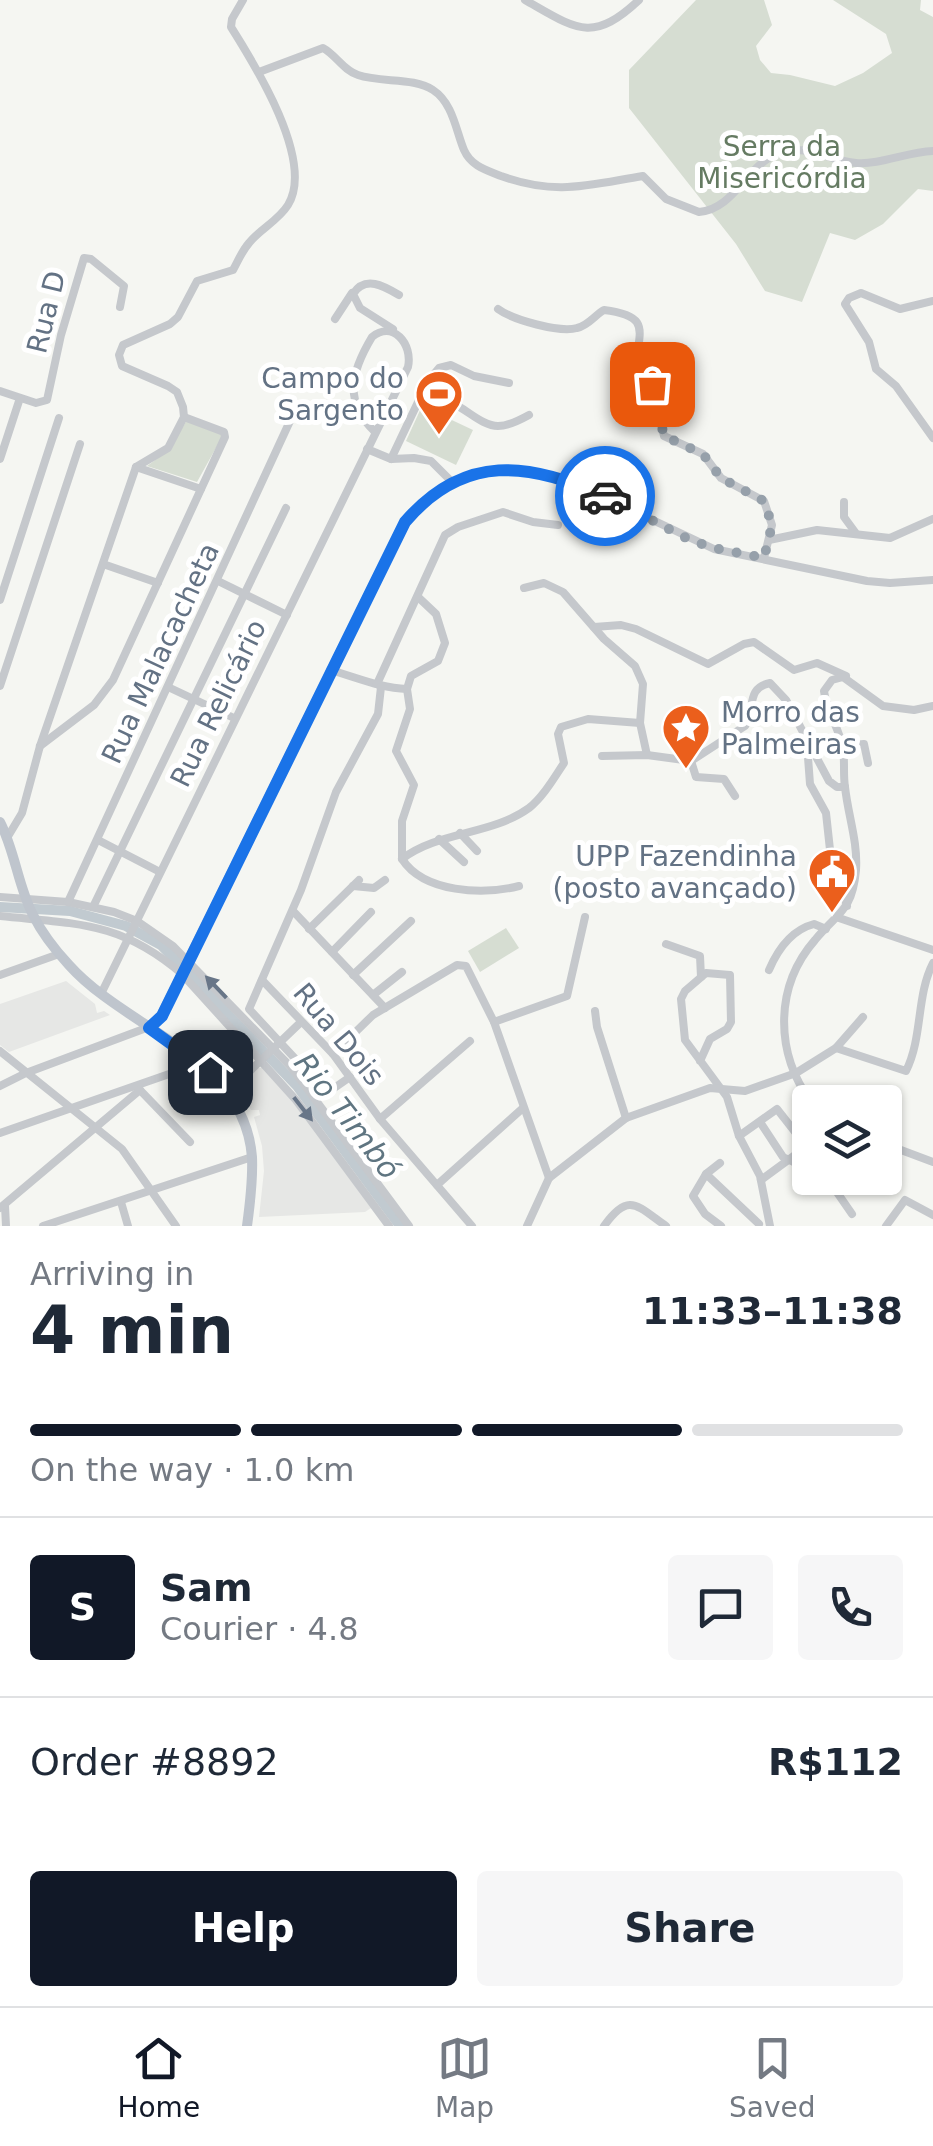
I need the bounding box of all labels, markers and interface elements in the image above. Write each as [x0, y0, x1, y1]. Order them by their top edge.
park label: Serra da Misericórdia [697, 130, 867, 195]
street label: Rua D [20, 268, 73, 357]
pin [610, 342, 695, 427]
icon: bag [625, 357, 680, 412]
place label: Campo do Sargento [261, 362, 404, 427]
sports icon: Campo do Sargento [413, 368, 465, 436]
courier [555, 446, 655, 546]
icon: car [578, 469, 633, 524]
street label: Rua Malacacheta [95, 538, 226, 769]
street label: Rua Relicário [164, 614, 273, 792]
place label: Morro das Palmeiras [721, 696, 860, 761]
place icon: Morro das Palmeiras [660, 702, 712, 770]
place label: UPP Fazendinha (posto avançado) [553, 840, 797, 905]
public building icon: UPP Fazendinha (posto avançado) [806, 846, 858, 914]
one-way arrow [204, 976, 228, 1000]
street label: Rua Dois [286, 977, 391, 1092]
pin [168, 1030, 253, 1115]
icon: home [183, 1045, 238, 1100]
water label: Rio Timbó [287, 1046, 407, 1186]
map controls [792, 1085, 902, 1195]
button: layers [792, 1085, 902, 1195]
one-way arrow [292, 1096, 312, 1122]
text: Arriving in [30, 1255, 194, 1293]
text: 11:33–11:38 [642, 1289, 903, 1333]
text: 4 min [30, 1293, 234, 1368]
text: On the way · 1.0 km [30, 1451, 354, 1489]
button: chat [668, 1555, 773, 1660]
button: phone [798, 1555, 903, 1660]
text: Sam [160, 1566, 253, 1610]
text: S [69, 1585, 96, 1629]
text: Courier · 4.8 [160, 1610, 359, 1648]
text: Order #8892 [30, 1740, 279, 1784]
text: R$112 [768, 1740, 903, 1784]
button: Help [30, 1871, 457, 1986]
button: Share [477, 1871, 903, 1986]
tab: Home [117, 2031, 200, 2124]
tab: Map [435, 2031, 494, 2124]
tab: Saved [729, 2031, 816, 2124]

